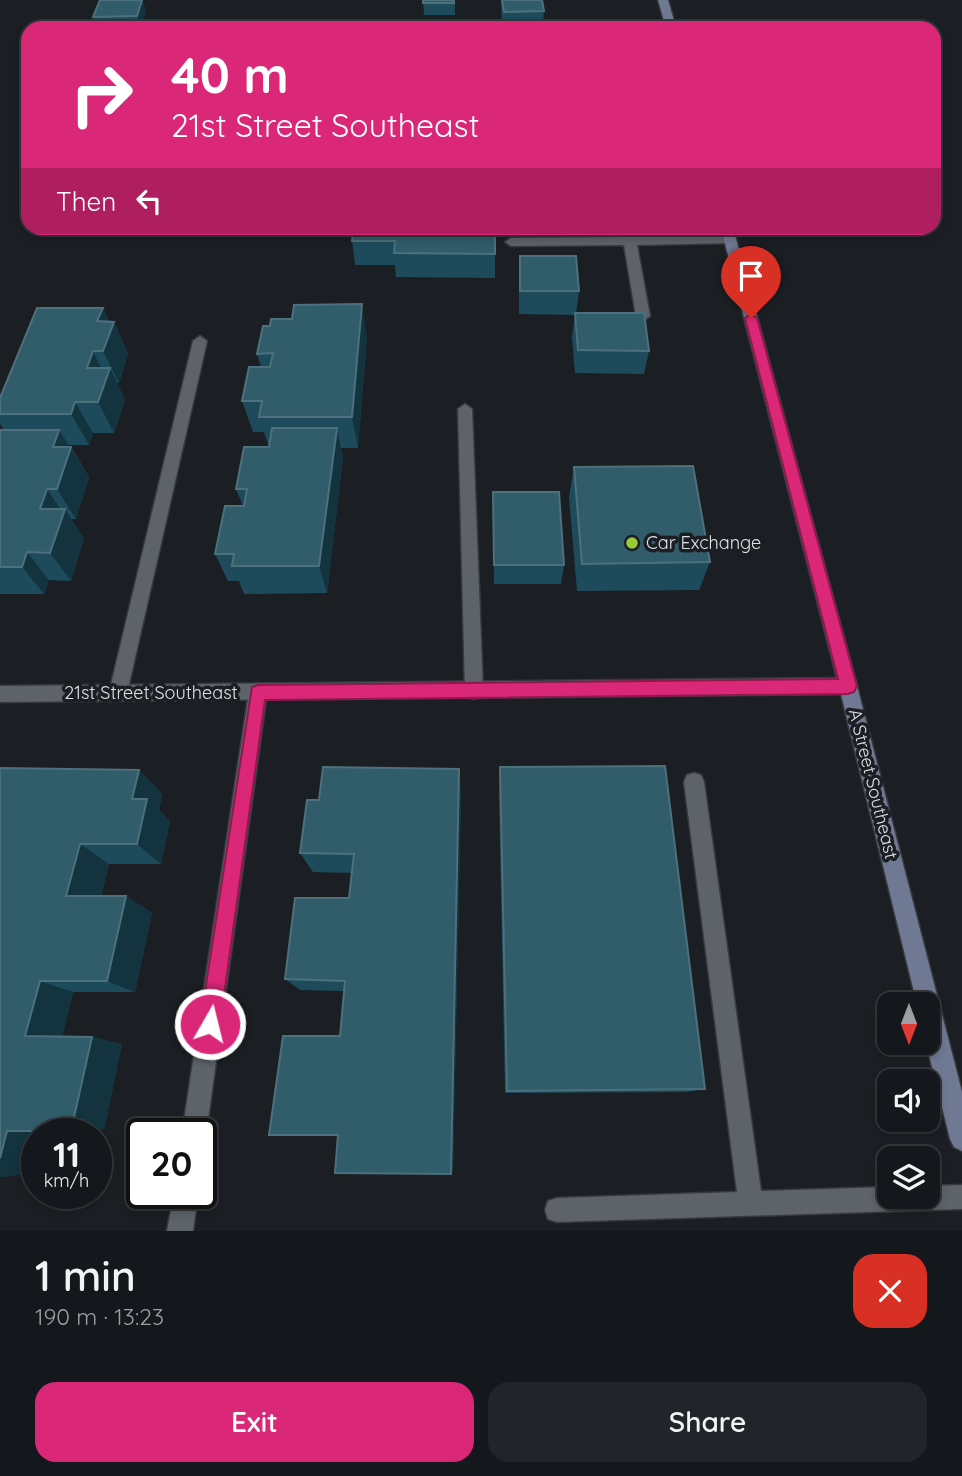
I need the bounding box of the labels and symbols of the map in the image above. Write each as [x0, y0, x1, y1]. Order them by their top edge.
pin [721, 246, 781, 318]
place label: Car Exchange [646, 531, 761, 554]
marker: Car Exchange [624, 535, 640, 551]
street label: 21st Street Southeast [64, 681, 238, 704]
street label: A Street Southeast [844, 706, 903, 861]
position arrow [173, 987, 247, 1061]
north arrow [877, 992, 940, 1055]
speed limit sign: 20 [126, 1118, 217, 1209]

